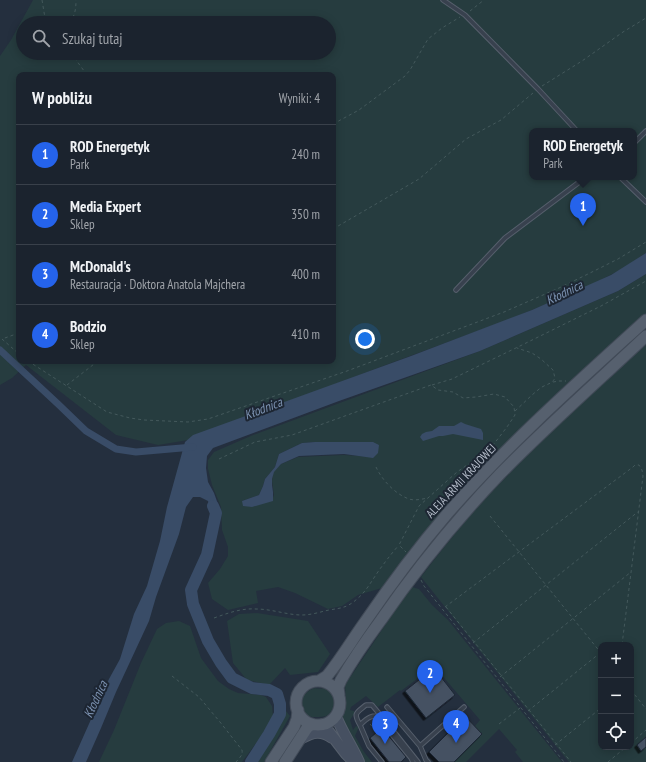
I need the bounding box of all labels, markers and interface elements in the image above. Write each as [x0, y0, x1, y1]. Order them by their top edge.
search box [16, 16, 336, 60]
icon: search [30, 27, 52, 49]
text: Szukaj tutaj [62, 29, 123, 48]
text: W pobliżu [32, 87, 92, 109]
text: Wyniki: 4 [279, 90, 320, 107]
popup [529, 128, 637, 180]
text: ROD Energetyk [543, 136, 623, 155]
text: ROD Energetyk [70, 137, 150, 156]
text: 1 [42, 146, 48, 163]
text: 240 m [291, 146, 320, 163]
text: Park [543, 155, 562, 172]
text: Park [70, 156, 89, 173]
pin: 1 [570, 193, 596, 226]
text: Media Expert [70, 197, 141, 216]
text: 2 [42, 206, 48, 223]
text: 350 m [291, 206, 320, 223]
text: Sklep [70, 216, 95, 233]
text: McDonald's [70, 257, 131, 276]
text: 3 [42, 266, 48, 283]
text: 400 m [291, 266, 320, 283]
text: Restauracja · Doktora Anatola Majchera [70, 276, 245, 293]
water label: Kłodnica [543, 276, 586, 309]
text: Bodzio [70, 317, 106, 336]
text: 4 [42, 326, 48, 343]
text: 410 m [291, 326, 320, 343]
your location [355, 329, 375, 349]
text: Sklep [70, 336, 95, 353]
water label: Kłodnica [242, 393, 285, 423]
street label: ALEJA ARMII KRAJOWEJ [422, 440, 499, 521]
map controls [598, 642, 634, 750]
button: + [598, 642, 634, 678]
pin: 2 [417, 660, 443, 693]
water label: Kłodnica [79, 677, 112, 721]
button: − [598, 678, 634, 714]
pin: 4 [443, 710, 469, 743]
pin: 3 [372, 711, 398, 744]
button: locate [598, 714, 634, 750]

